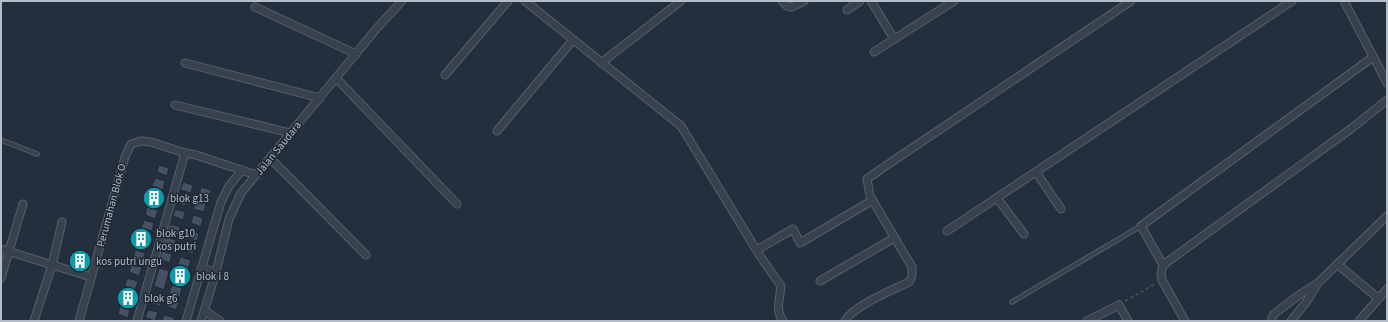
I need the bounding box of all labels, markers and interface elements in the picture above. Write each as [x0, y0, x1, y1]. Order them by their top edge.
street label: Jalan Saudara [252, 118, 305, 178]
street label: Perumahan Blok O [93, 162, 130, 249]
building icon: blok g13 [141, 185, 167, 211]
place label: blok g13 [170, 191, 209, 206]
building icon: blok g10 kos putri [128, 226, 154, 252]
place label: blok g10 kos putri [156, 226, 196, 254]
building icon: kos putri ungu [67, 248, 93, 274]
place label: kos putri ungu [96, 254, 162, 269]
building icon: blok i 8 [167, 263, 193, 289]
place label: blok i 8 [196, 269, 229, 284]
building icon: blok g6 [115, 285, 141, 311]
place label: blok g6 [144, 291, 178, 306]

